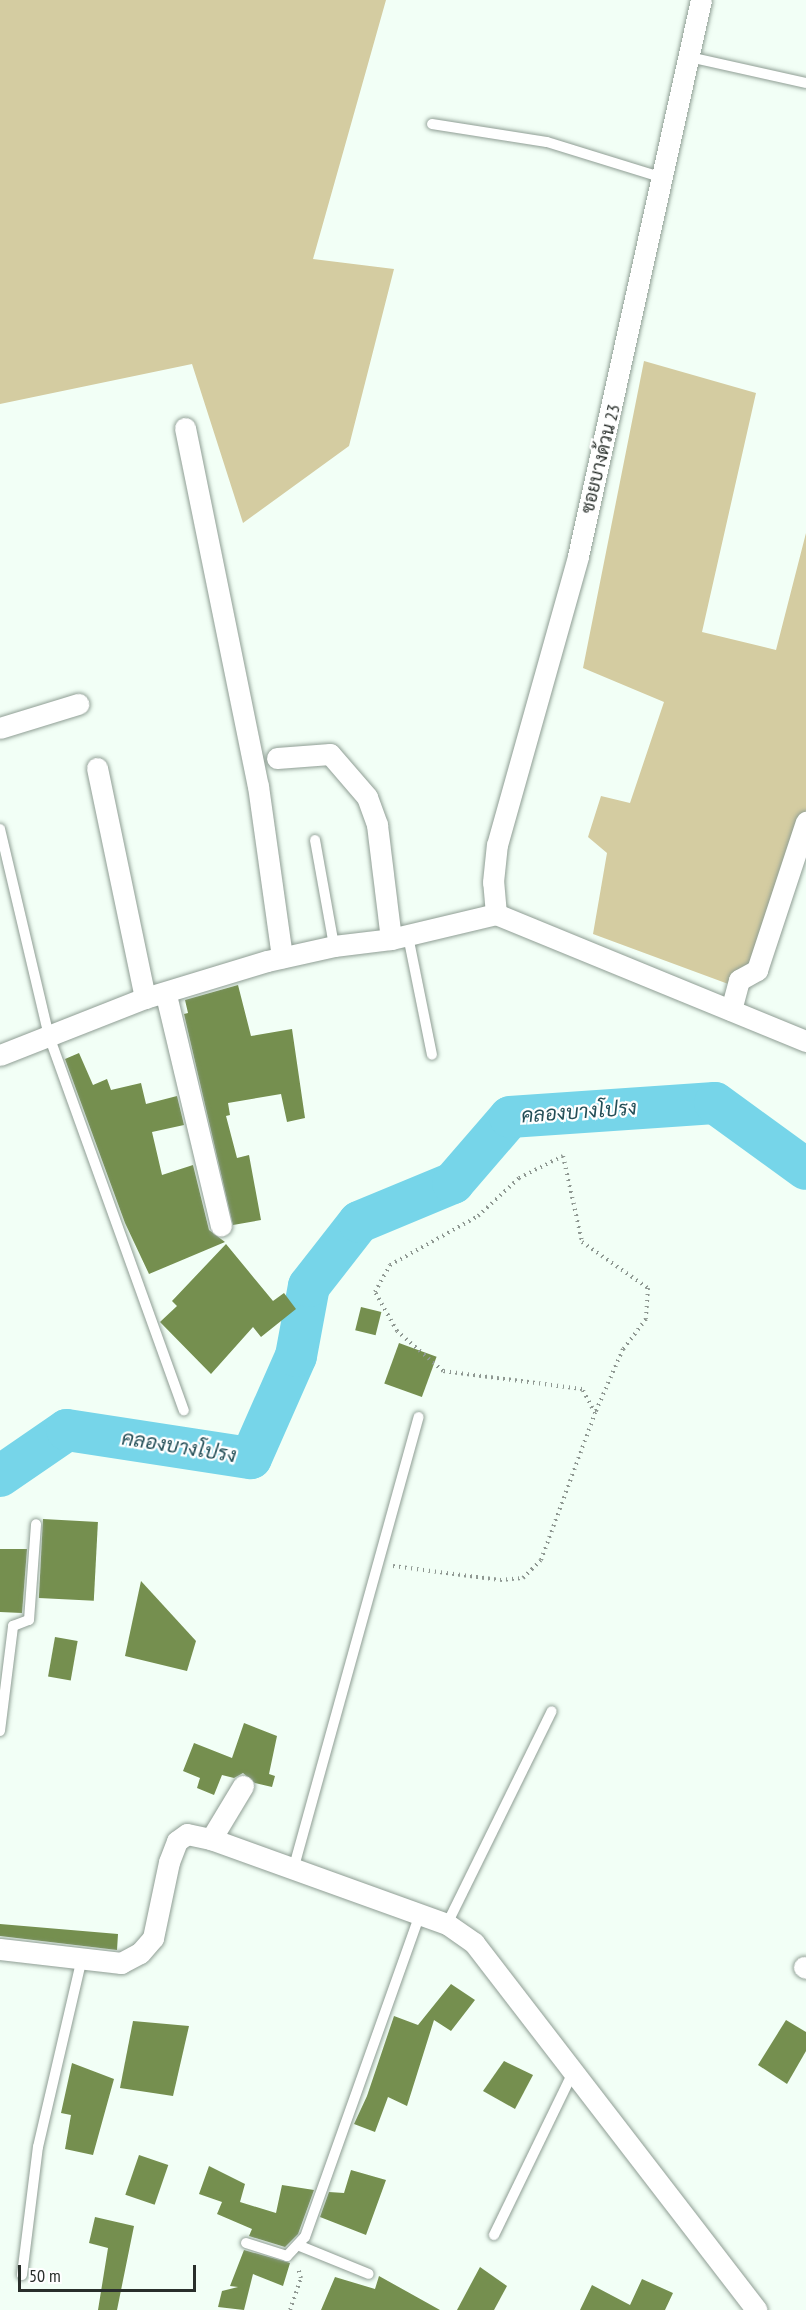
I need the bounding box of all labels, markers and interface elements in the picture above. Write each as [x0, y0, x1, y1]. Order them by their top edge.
street label: ซอยบางด้วน 23 [577, 402, 625, 516]
water label: คลองบางโปรง [521, 1096, 637, 1128]
water label: คลองบางโปรง [120, 1426, 238, 1468]
scale bar [21, 2253, 200, 2291]
text: 50 m [29, 2264, 61, 2287]

